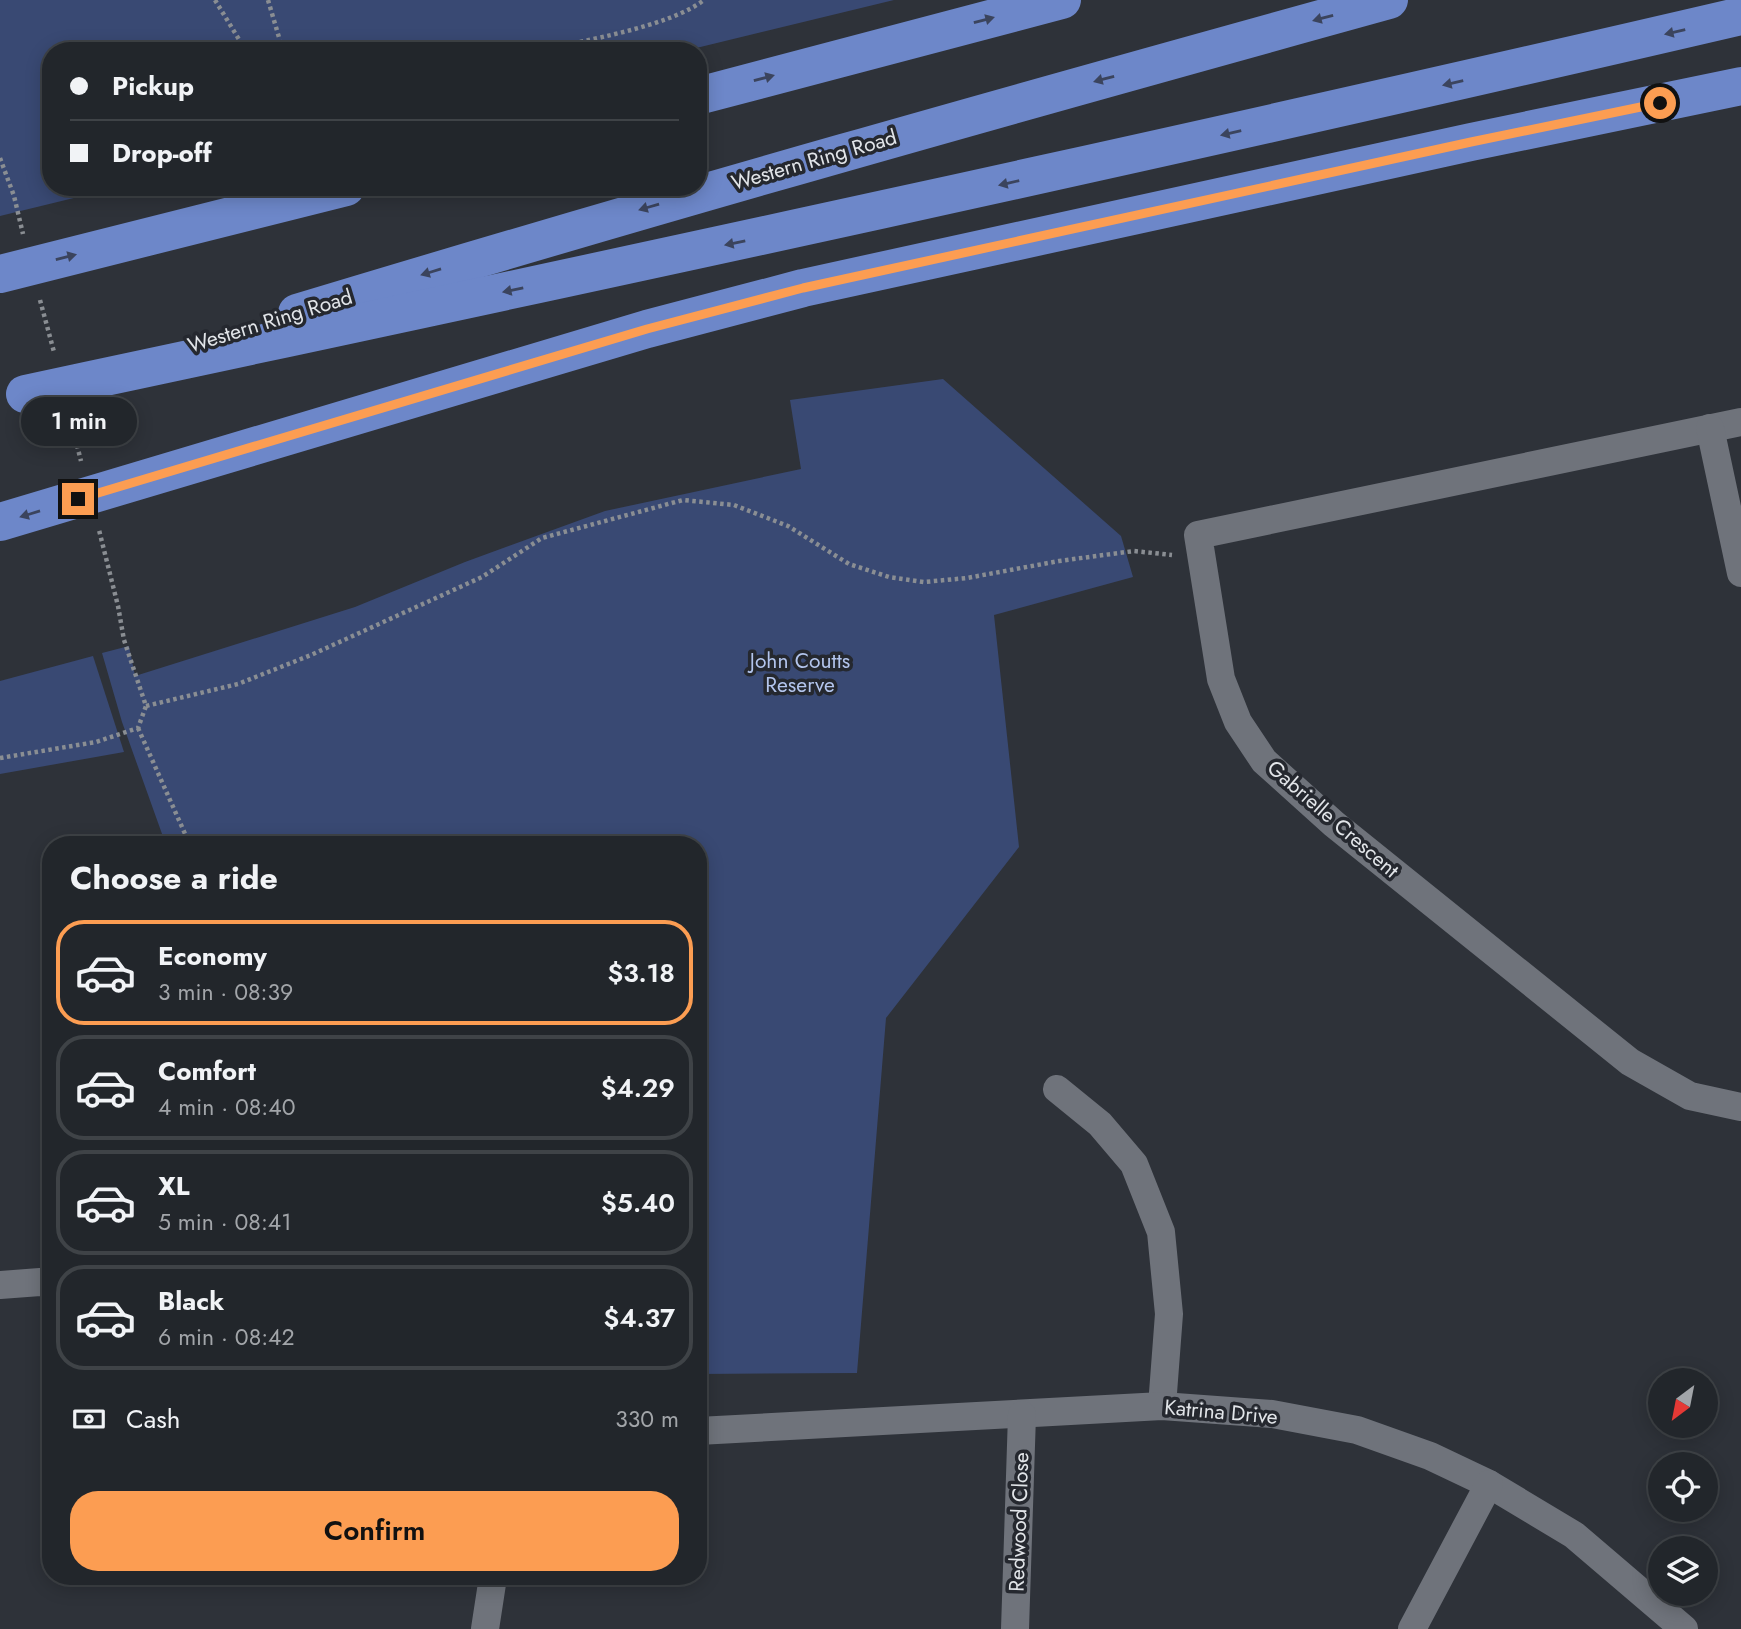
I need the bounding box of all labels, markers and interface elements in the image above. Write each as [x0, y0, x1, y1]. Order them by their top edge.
one-way arrow [1312, 13, 1334, 24]
one-way arrow [974, 15, 995, 25]
one-way arrow [1663, 26, 1685, 37]
text: Pickup [112, 67, 194, 105]
one-way arrow [753, 72, 775, 83]
one-way arrow [1092, 74, 1114, 85]
one-way arrow [1442, 78, 1464, 89]
route start [1644, 87, 1676, 119]
street label: Western Ring Road [728, 122, 900, 198]
one-way arrow [1220, 128, 1242, 139]
text: Drop-off [112, 134, 212, 172]
one-way arrow [998, 177, 1020, 188]
one-way arrow [638, 203, 659, 213]
one-way arrow [724, 237, 746, 248]
one-way arrow [55, 251, 77, 262]
one-way arrow [420, 268, 441, 278]
street label: Western Ring Road [184, 282, 356, 360]
one-way arrow [502, 285, 524, 296]
callout: 1 min [20, 398, 136, 447]
text: 1 min [51, 404, 107, 438]
route end [62, 483, 94, 515]
one-way arrow [19, 509, 40, 519]
park label: John Coutts Reserve [747, 646, 850, 700]
street label: Gabrielle Crescent [1260, 753, 1406, 885]
text: Choose a ride [70, 855, 278, 901]
text: Economy [158, 937, 267, 975]
icon: car [74, 941, 137, 1004]
text: $3.18 [607, 954, 675, 992]
text: 3 min · 08:39 [158, 975, 293, 1009]
text: Comfort [158, 1052, 256, 1090]
icon: car [74, 1056, 137, 1119]
text: $4.29 [601, 1069, 675, 1107]
text: 4 min · 08:40 [158, 1090, 295, 1124]
text: XL [158, 1167, 190, 1205]
icon: car [74, 1171, 137, 1234]
text: $5.40 [601, 1184, 675, 1222]
text: 5 min · 08:41 [158, 1205, 292, 1239]
text: Black [158, 1282, 224, 1320]
icon: car [74, 1286, 137, 1349]
text: $4.37 [604, 1299, 675, 1337]
text: 6 min · 08:42 [158, 1320, 295, 1354]
north arrow [1648, 1368, 1718, 1438]
map controls [1648, 1368, 1718, 1606]
street label: Katrina Drive [1163, 1392, 1279, 1432]
icon: cash [70, 1400, 108, 1438]
text: Cash [126, 1400, 180, 1438]
text: 330 m [615, 1402, 679, 1436]
street label: Redwood Close [1002, 1451, 1036, 1592]
button: locate [1648, 1452, 1718, 1522]
button: Confirm [70, 1491, 679, 1571]
button: layers [1648, 1536, 1718, 1606]

